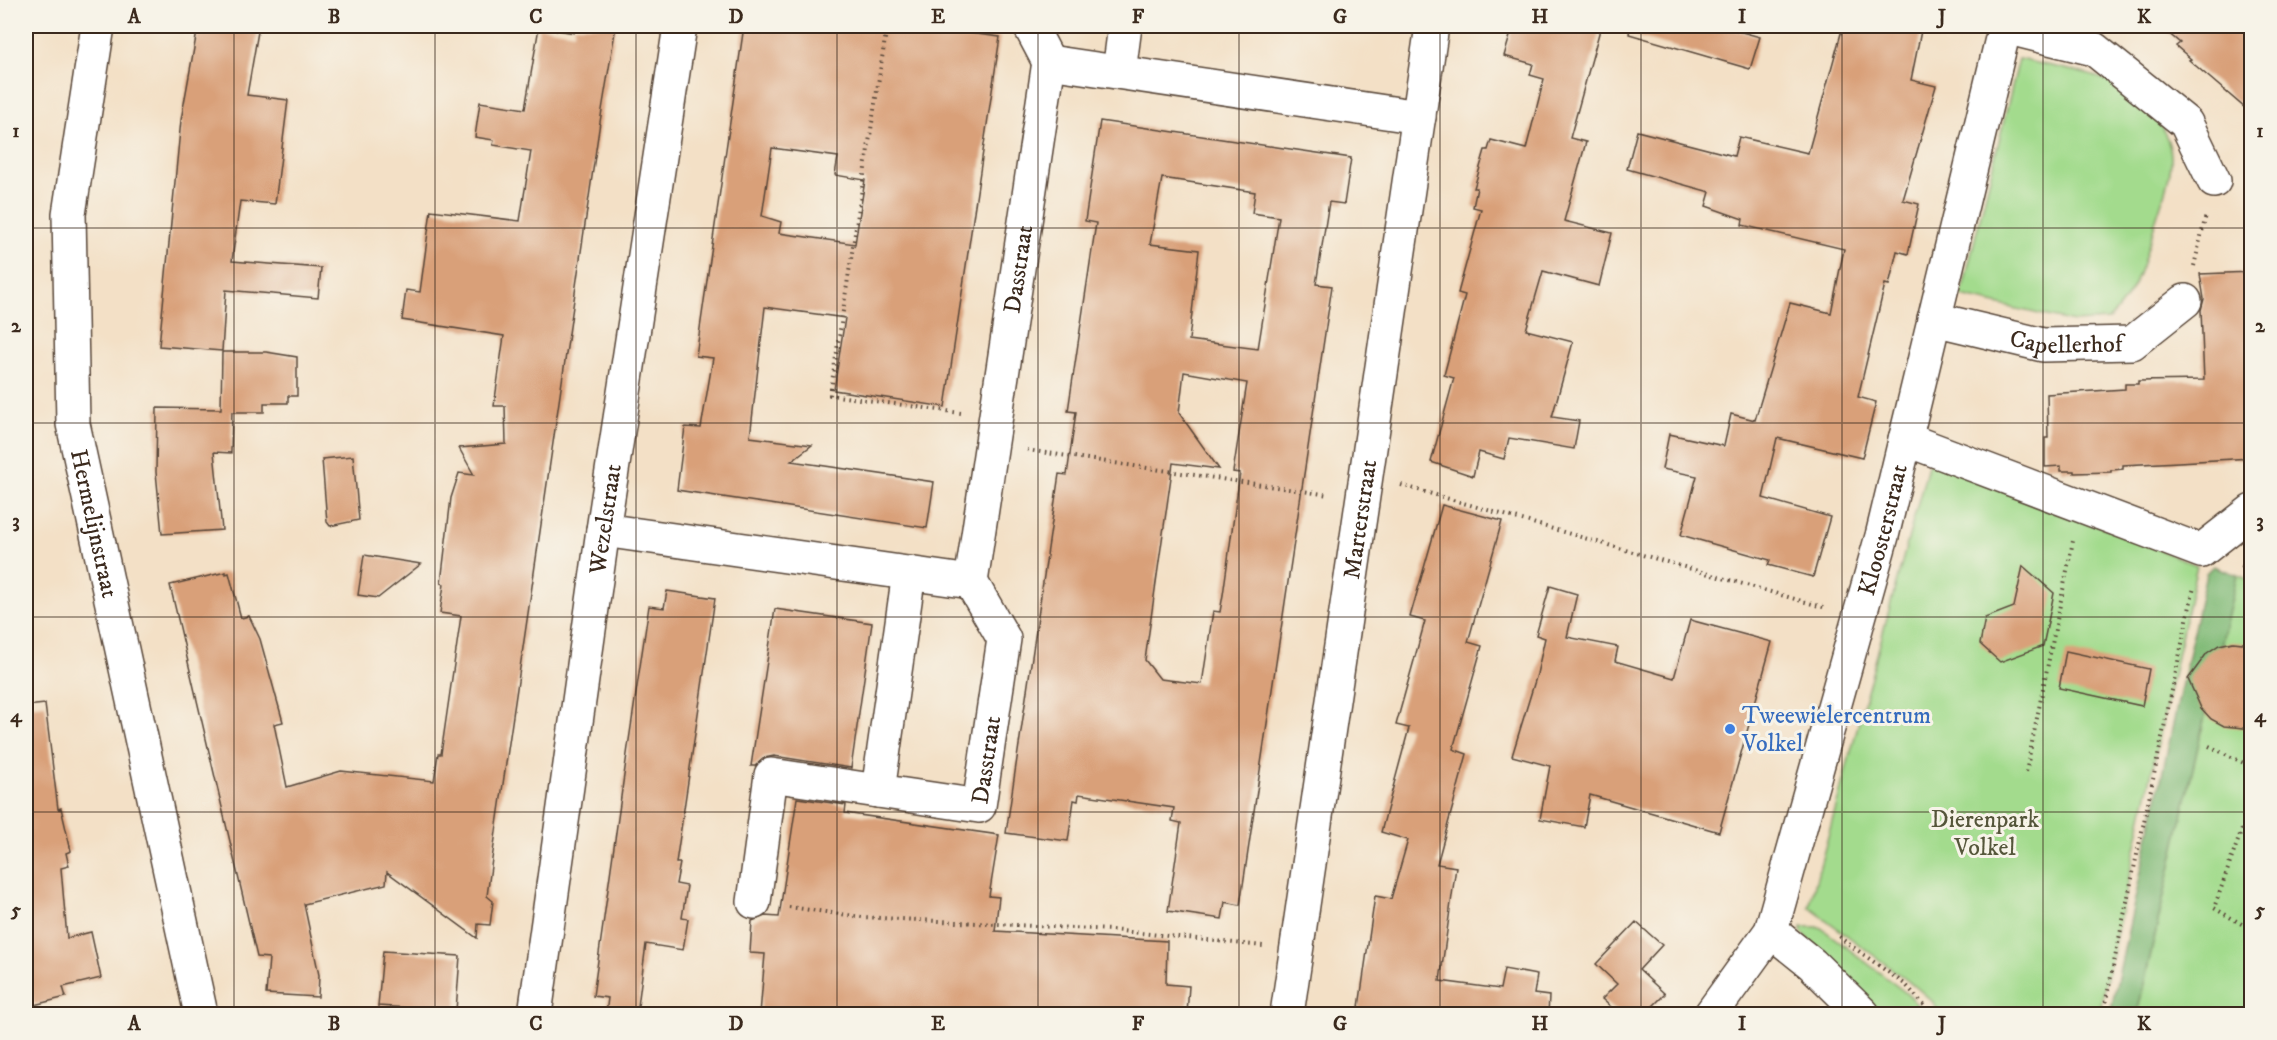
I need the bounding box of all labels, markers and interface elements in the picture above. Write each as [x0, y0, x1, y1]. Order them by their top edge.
text: A [127, 5, 142, 30]
text: B [328, 5, 340, 30]
text: C [529, 5, 543, 30]
text: D [729, 5, 744, 30]
text: E [931, 5, 945, 30]
text: F [1132, 5, 1145, 30]
text: G [1333, 5, 1347, 30]
text: H [1532, 5, 1549, 30]
text: I [1738, 5, 1746, 30]
text: J [1936, 5, 1946, 30]
text: K [2137, 5, 2152, 30]
text: 1 [12, 119, 20, 144]
text: 1 [2256, 119, 2264, 144]
street label: Dasstraat [997, 223, 1040, 315]
text: 2 [11, 314, 22, 339]
text: 2 [2255, 314, 2266, 339]
street label: Capellerhof [2007, 324, 2126, 362]
street label: Hermelijnstraat [63, 447, 124, 601]
street label: Marterstraat [1337, 457, 1384, 581]
street label: Kloosterstraat [1852, 461, 1915, 599]
street label: Wezelstraat [583, 462, 629, 577]
text: 3 [12, 509, 20, 534]
text: 3 [2256, 509, 2264, 534]
place label: Tweewielercentrum Volkel [1741, 701, 1931, 759]
text: 4 [10, 704, 23, 729]
text: 4 [2254, 704, 2267, 729]
street label: Dasstraat [965, 714, 1008, 806]
marker: Tweewielercentrum Volkel [1723, 722, 1737, 736]
park label: Dierenpark Volkel [1931, 805, 2039, 863]
text: 5 [10, 898, 21, 923]
text: 5 [2254, 898, 2265, 923]
text: A [127, 1012, 142, 1037]
text: B [328, 1012, 340, 1037]
text: C [529, 1012, 543, 1037]
text: D [729, 1012, 744, 1037]
text: E [931, 1012, 945, 1037]
text: F [1132, 1012, 1145, 1037]
text: G [1333, 1012, 1347, 1037]
text: H [1532, 1012, 1549, 1037]
text: I [1738, 1012, 1746, 1037]
text: J [1936, 1012, 1946, 1037]
text: K [2137, 1012, 2152, 1037]

